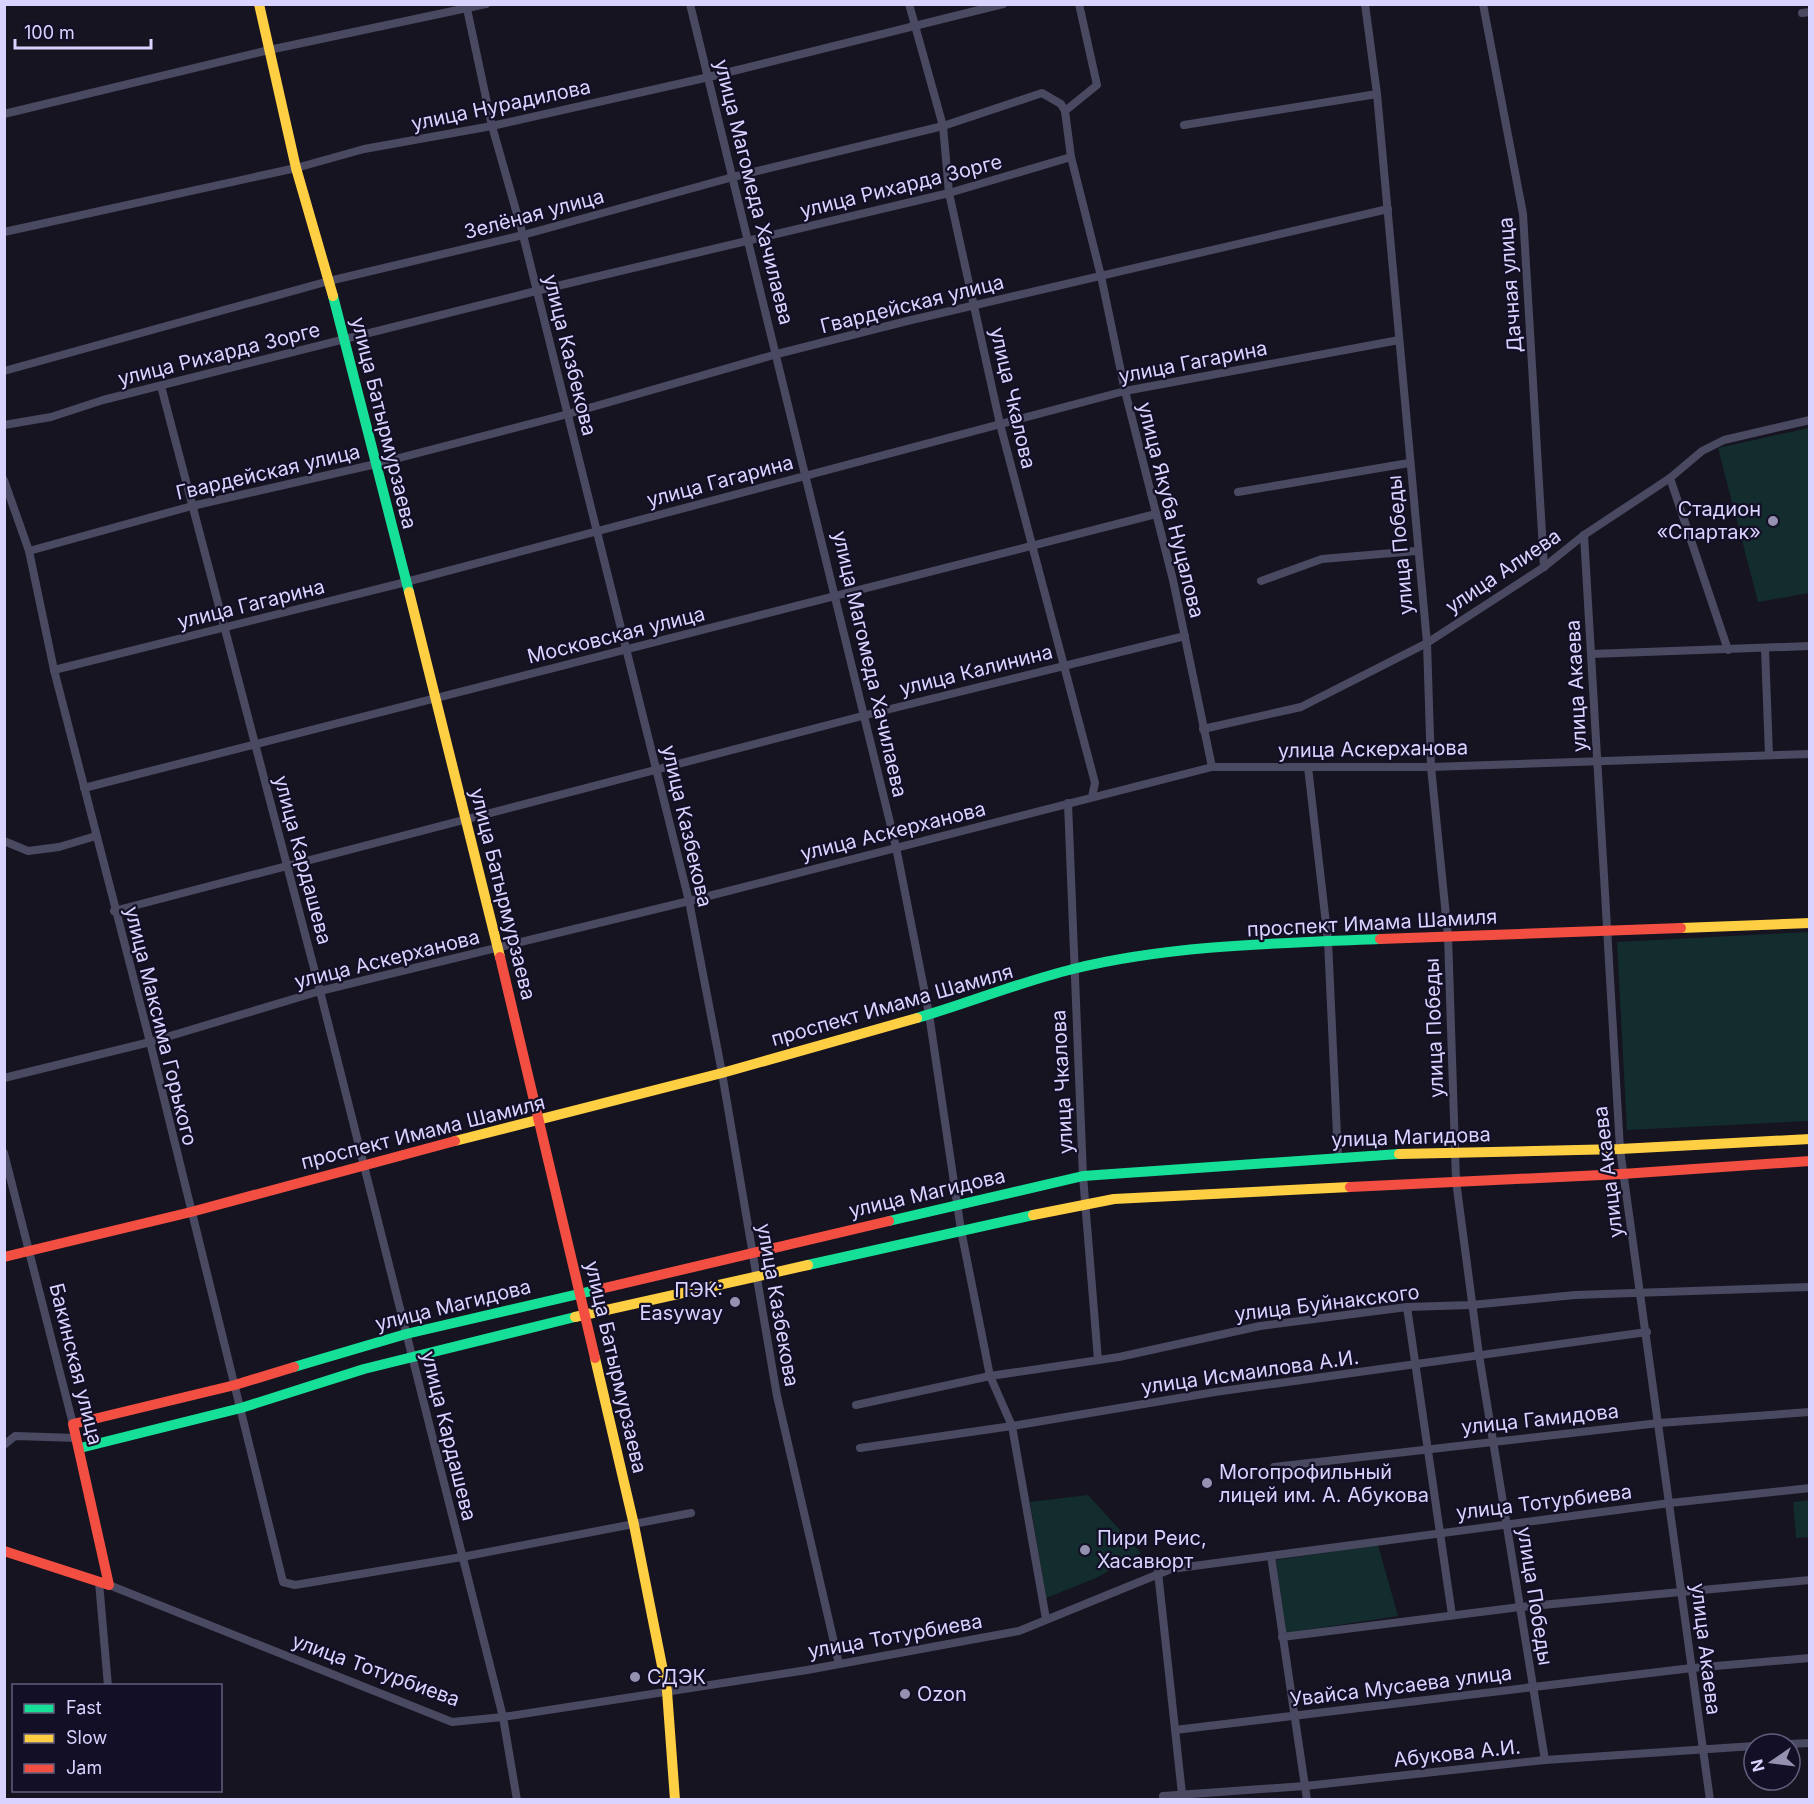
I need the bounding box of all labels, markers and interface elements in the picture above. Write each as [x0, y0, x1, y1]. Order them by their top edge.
scale bar [15, 12, 152, 50]
text: 100 m [24, 22, 75, 43]
street label: улица Магомеда Хачилаева [709, 57, 799, 327]
street label: улица Нурадилова [409, 74, 593, 136]
street label: улица Рихарда Зорге [797, 149, 1005, 223]
street label: Зелёная улица [461, 184, 607, 244]
street label: Дачная улица [1493, 216, 1527, 354]
street label: Гвардейская улица [818, 270, 1006, 338]
street label: улица Казбекова [538, 272, 602, 438]
street label: улица Батырмурзаева [346, 315, 422, 531]
street label: улица Рихарда Зорге [115, 317, 323, 391]
street label: улица Чкалова [985, 325, 1041, 471]
street label: улица Гагарина [1117, 336, 1269, 388]
street label: улица Якуба Нуцалова [1133, 400, 1209, 620]
street label: Гвардейская улица [174, 439, 362, 505]
street label: улица Гагарина [644, 450, 796, 512]
street label: улица Победы [1382, 474, 1418, 616]
place label: Стадион «Спартак» [1656, 497, 1761, 544]
marker: Стадион «Спартак» [1766, 514, 1780, 528]
street label: улица Алиева [1441, 524, 1565, 618]
street label: улица Магомеда Хачилаева [828, 528, 912, 800]
street label: улица Гагарина [175, 574, 327, 634]
street label: Московская улица [525, 601, 707, 669]
street label: улица Акаева [1561, 619, 1591, 753]
street label: улица Калинина [897, 639, 1055, 701]
street label: улица Аскерханова [1278, 735, 1468, 763]
street label: улица Казбекова [657, 743, 717, 909]
street label: улица Кардашева [269, 773, 337, 947]
street label: улица Батырмурзаева [465, 786, 541, 1002]
street label: улица Аскерханова [798, 796, 988, 866]
street label: улица Максима Горького [120, 904, 202, 1148]
street label: проспект Имама Шамиля [1246, 904, 1498, 942]
street label: улица Аскерханова [292, 924, 482, 994]
street label: улица Победы [1420, 958, 1448, 1098]
street label: проспект Имама Шамиля [768, 959, 1016, 1051]
street label: улица Чкалова [1046, 1009, 1078, 1155]
street label: проспект Имама Шамиля [298, 1090, 548, 1174]
street label: улица Акаева [1588, 1105, 1628, 1239]
street label: улица Магидова [1331, 1122, 1491, 1152]
street label: улица Магидова [846, 1163, 1008, 1223]
street label: улица Казбекова [752, 1221, 804, 1389]
street label: улица Батырмурзаева [580, 1258, 652, 1476]
street label: улица Магидова [373, 1274, 533, 1336]
place label: ПЭК: Easyway [639, 1278, 723, 1325]
street label: улица Буйнакского [1233, 1280, 1421, 1326]
street label: Бакинская улица [44, 1281, 108, 1447]
marker: ПЭК: Easyway [728, 1295, 742, 1309]
street label: улица Исмаилова А.И. [1140, 1345, 1360, 1399]
street label: улица Кардашева [416, 1349, 482, 1523]
street label: улица Гамидова [1460, 1399, 1620, 1439]
place label: Могопрофильный лицей им. А. Абукова [1219, 1460, 1429, 1507]
marker: Могопрофильный лицей им. А. Абукова [1200, 1476, 1214, 1490]
street label: улица Тотурбиева [1455, 1479, 1633, 1525]
street label: улица Победы [1512, 1525, 1558, 1667]
place label: Пири Реис, Хасавюрт [1097, 1526, 1207, 1573]
marker: Пири Реис, Хасавюрт [1078, 1543, 1092, 1557]
street label: улица Акаева [1686, 1582, 1726, 1716]
street label: улица Тотурбиева [806, 1609, 984, 1663]
street label: улица Тотурбиева [289, 1628, 463, 1712]
street label: Увайса Мусаева улица [1289, 1660, 1513, 1712]
place label: СДЭК [647, 1665, 706, 1689]
marker: СДЭК [628, 1670, 642, 1684]
place label: Ozon [917, 1682, 967, 1706]
legend [12, 1684, 222, 1792]
marker: Ozon [898, 1687, 912, 1701]
text: Fast [66, 1697, 102, 1718]
text: Slow [66, 1727, 107, 1748]
north arrow [1742, 1732, 1802, 1792]
street label: Абукова А.И. [1392, 1734, 1522, 1772]
text: Jam [66, 1757, 102, 1778]
text: N [1746, 1757, 1769, 1774]

